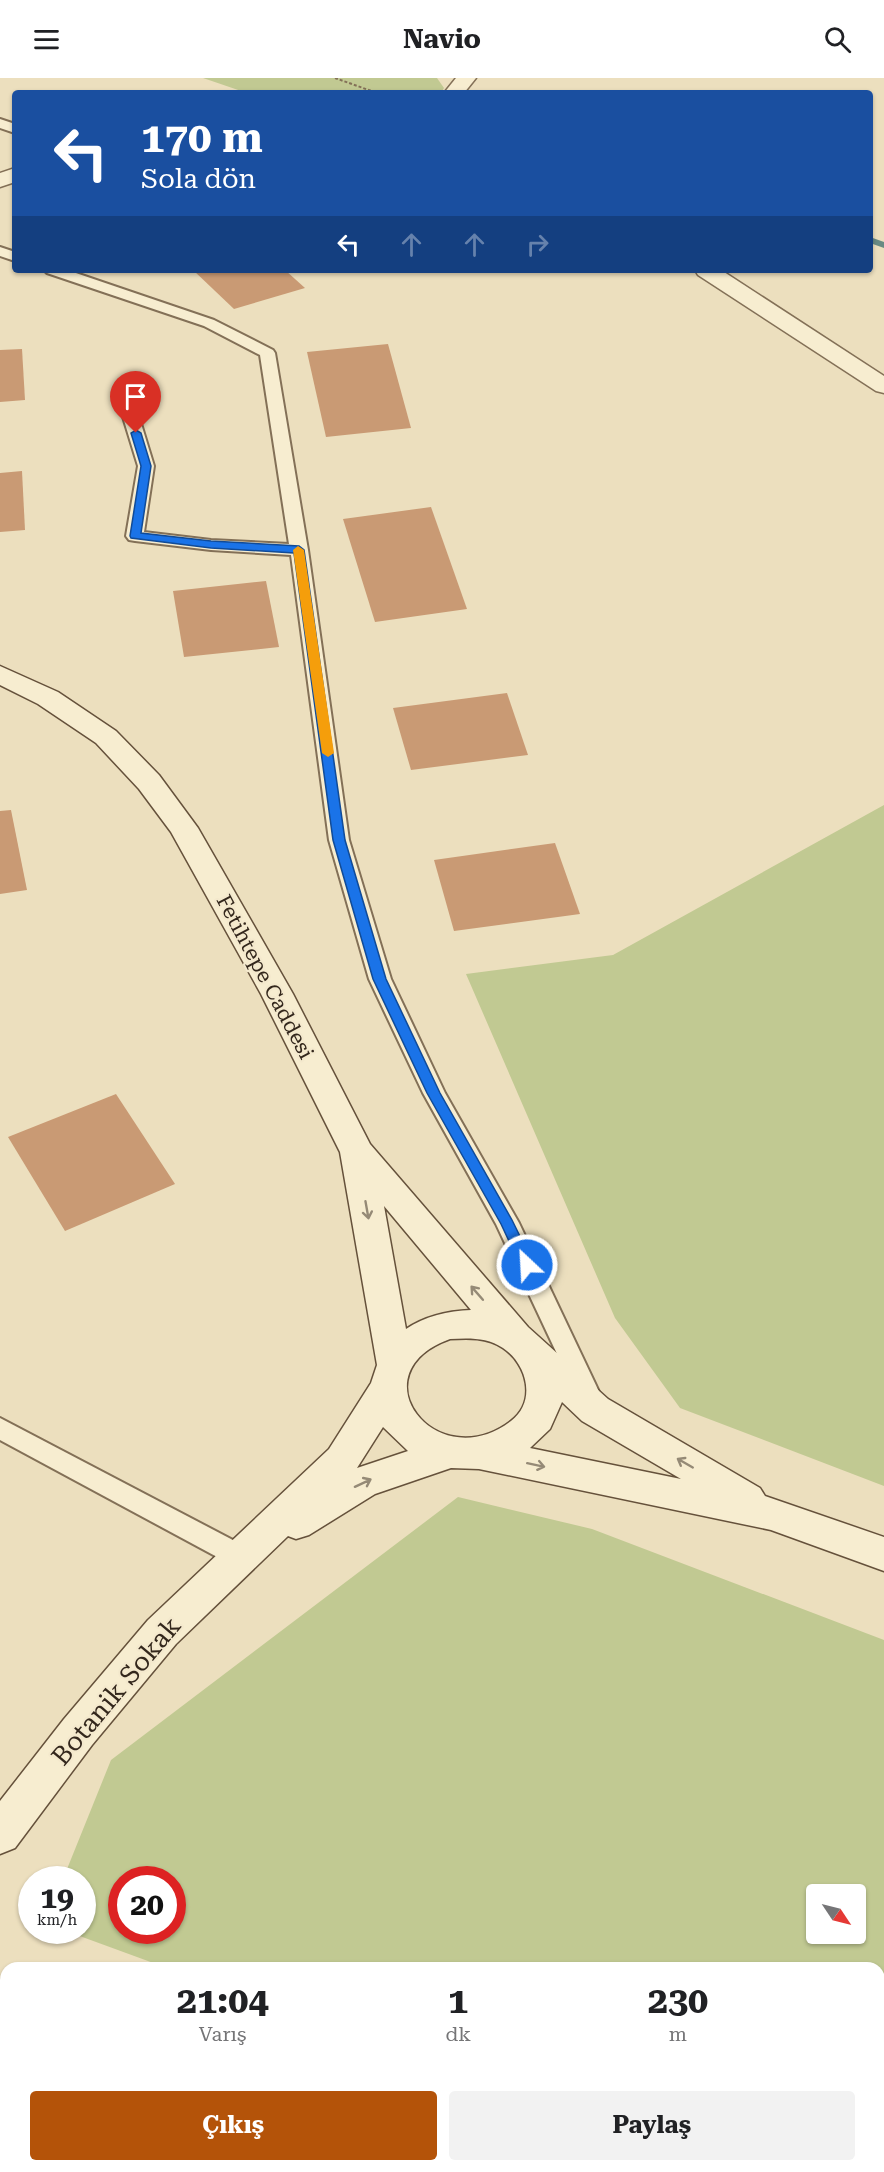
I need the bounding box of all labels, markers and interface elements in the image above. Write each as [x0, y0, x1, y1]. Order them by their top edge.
icon: menu [30, 23, 63, 56]
text: Navio [403, 23, 481, 55]
icon: search [821, 23, 854, 56]
text: 170 m [141, 113, 263, 162]
icon: left [42, 114, 120, 192]
text: Sola dön [141, 163, 256, 195]
icon: left [332, 228, 365, 261]
icon: ahead [395, 228, 428, 261]
icon: ahead [458, 228, 491, 261]
icon: right [521, 228, 554, 261]
pin [110, 371, 161, 433]
icon: arrive [119, 380, 152, 413]
street label: Fetihtepe Caddesi [212, 891, 319, 1063]
one-way arrow [362, 1200, 373, 1219]
position arrow [495, 1233, 559, 1297]
one-way arrow [470, 1286, 484, 1301]
one-way arrow [677, 1456, 694, 1468]
one-way arrow [526, 1460, 545, 1471]
one-way arrow [353, 1477, 371, 1489]
street label: Botanik Sokak [45, 1611, 187, 1771]
speed limit sign: 20 [108, 1866, 186, 1944]
text: 19 [40, 1880, 74, 1915]
north arrow [806, 1884, 866, 1944]
map controls [806, 1884, 866, 1944]
text: km/h [37, 1911, 77, 1929]
text: 21:04 [177, 1980, 269, 2022]
text: 1 [448, 1980, 468, 2022]
text: 230 [648, 1980, 708, 2022]
text: Varış [199, 2022, 247, 2046]
text: dk [445, 2022, 471, 2046]
text: m [669, 2022, 687, 2046]
button: Çıkış [30, 2091, 437, 2160]
button: Paylaş [449, 2091, 855, 2160]

